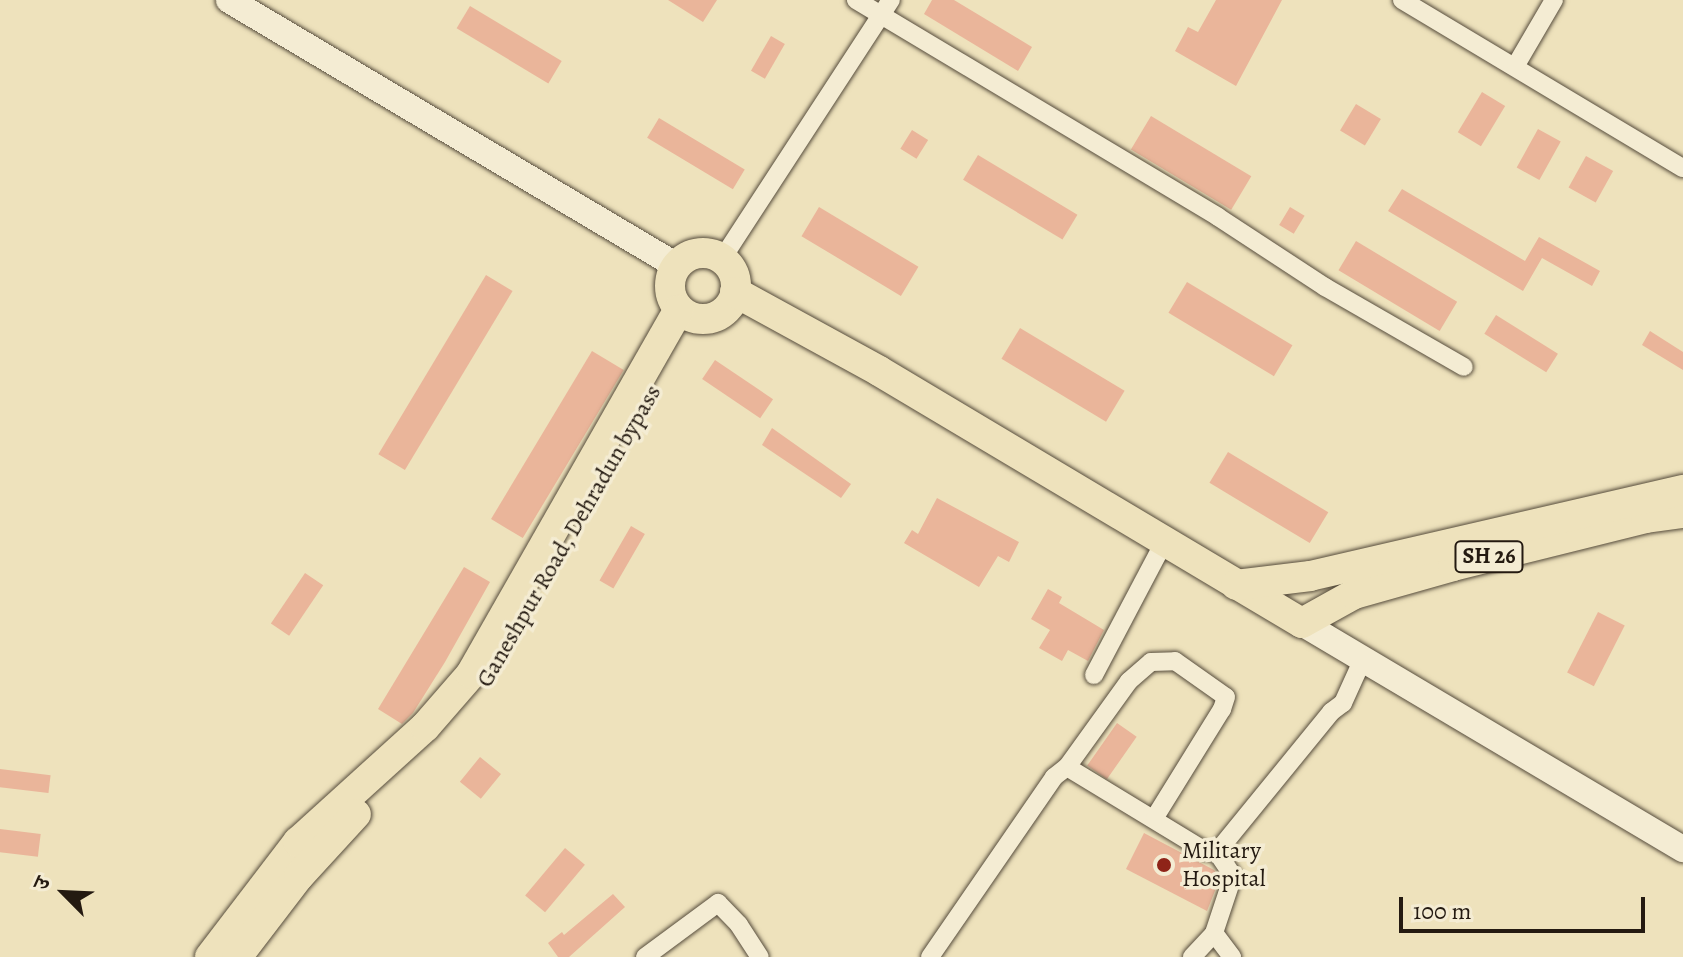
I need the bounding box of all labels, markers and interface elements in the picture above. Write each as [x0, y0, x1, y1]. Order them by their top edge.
street label: Ganeshpur Road, Dehradun bypass [470, 380, 668, 692]
road number: SH 26 [1453, 539, 1525, 575]
place label: Military Hospital [1182, 837, 1266, 893]
north arrow [24, 853, 104, 933]
marker: Military Hospital [1153, 854, 1175, 876]
text: उ [26, 872, 58, 894]
scale bar [1403, 881, 1649, 931]
text: 100 m [1413, 895, 1472, 927]

